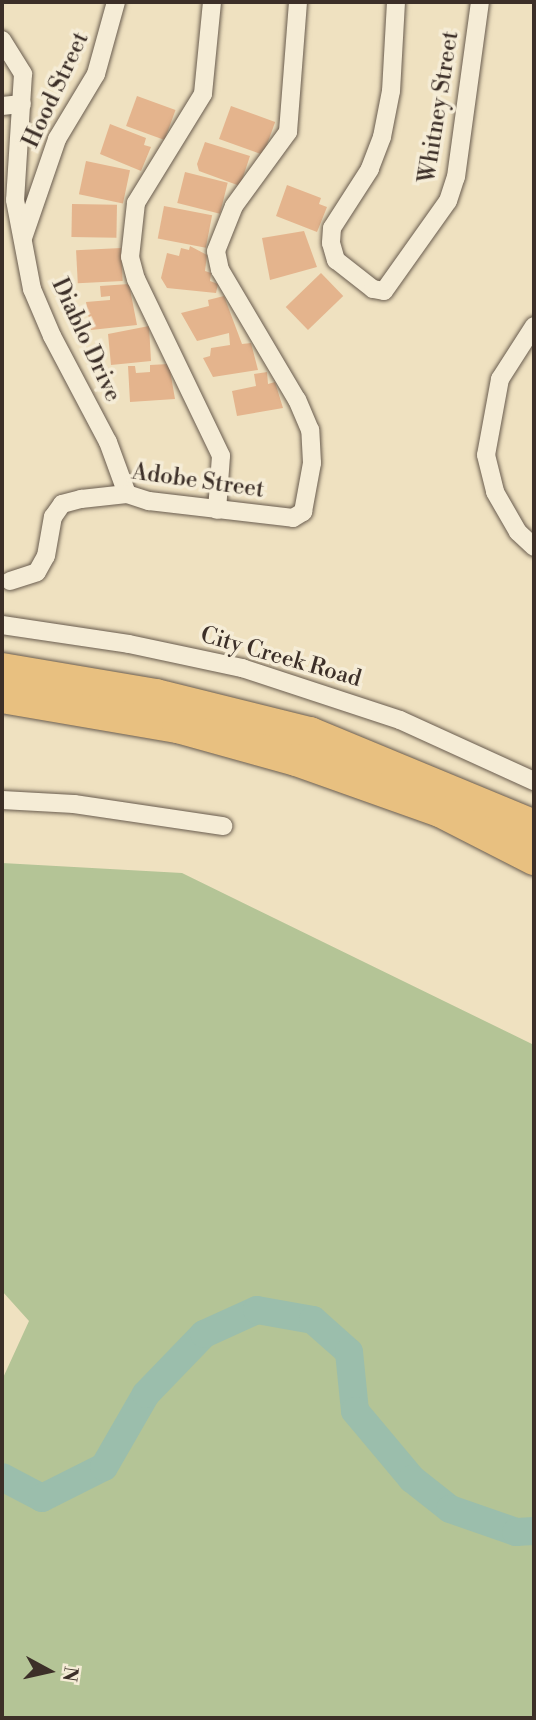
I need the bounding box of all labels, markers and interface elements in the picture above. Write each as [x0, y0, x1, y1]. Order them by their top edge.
street label: Hood Street [17, 28, 95, 152]
street label: Whitney Street [413, 29, 465, 185]
street label: Diablo Drive [45, 274, 127, 406]
street label: Adobe Street [130, 458, 266, 504]
street label: City Creek Road [197, 621, 365, 693]
north arrow [14, 1636, 84, 1706]
text: N [57, 1665, 83, 1683]

